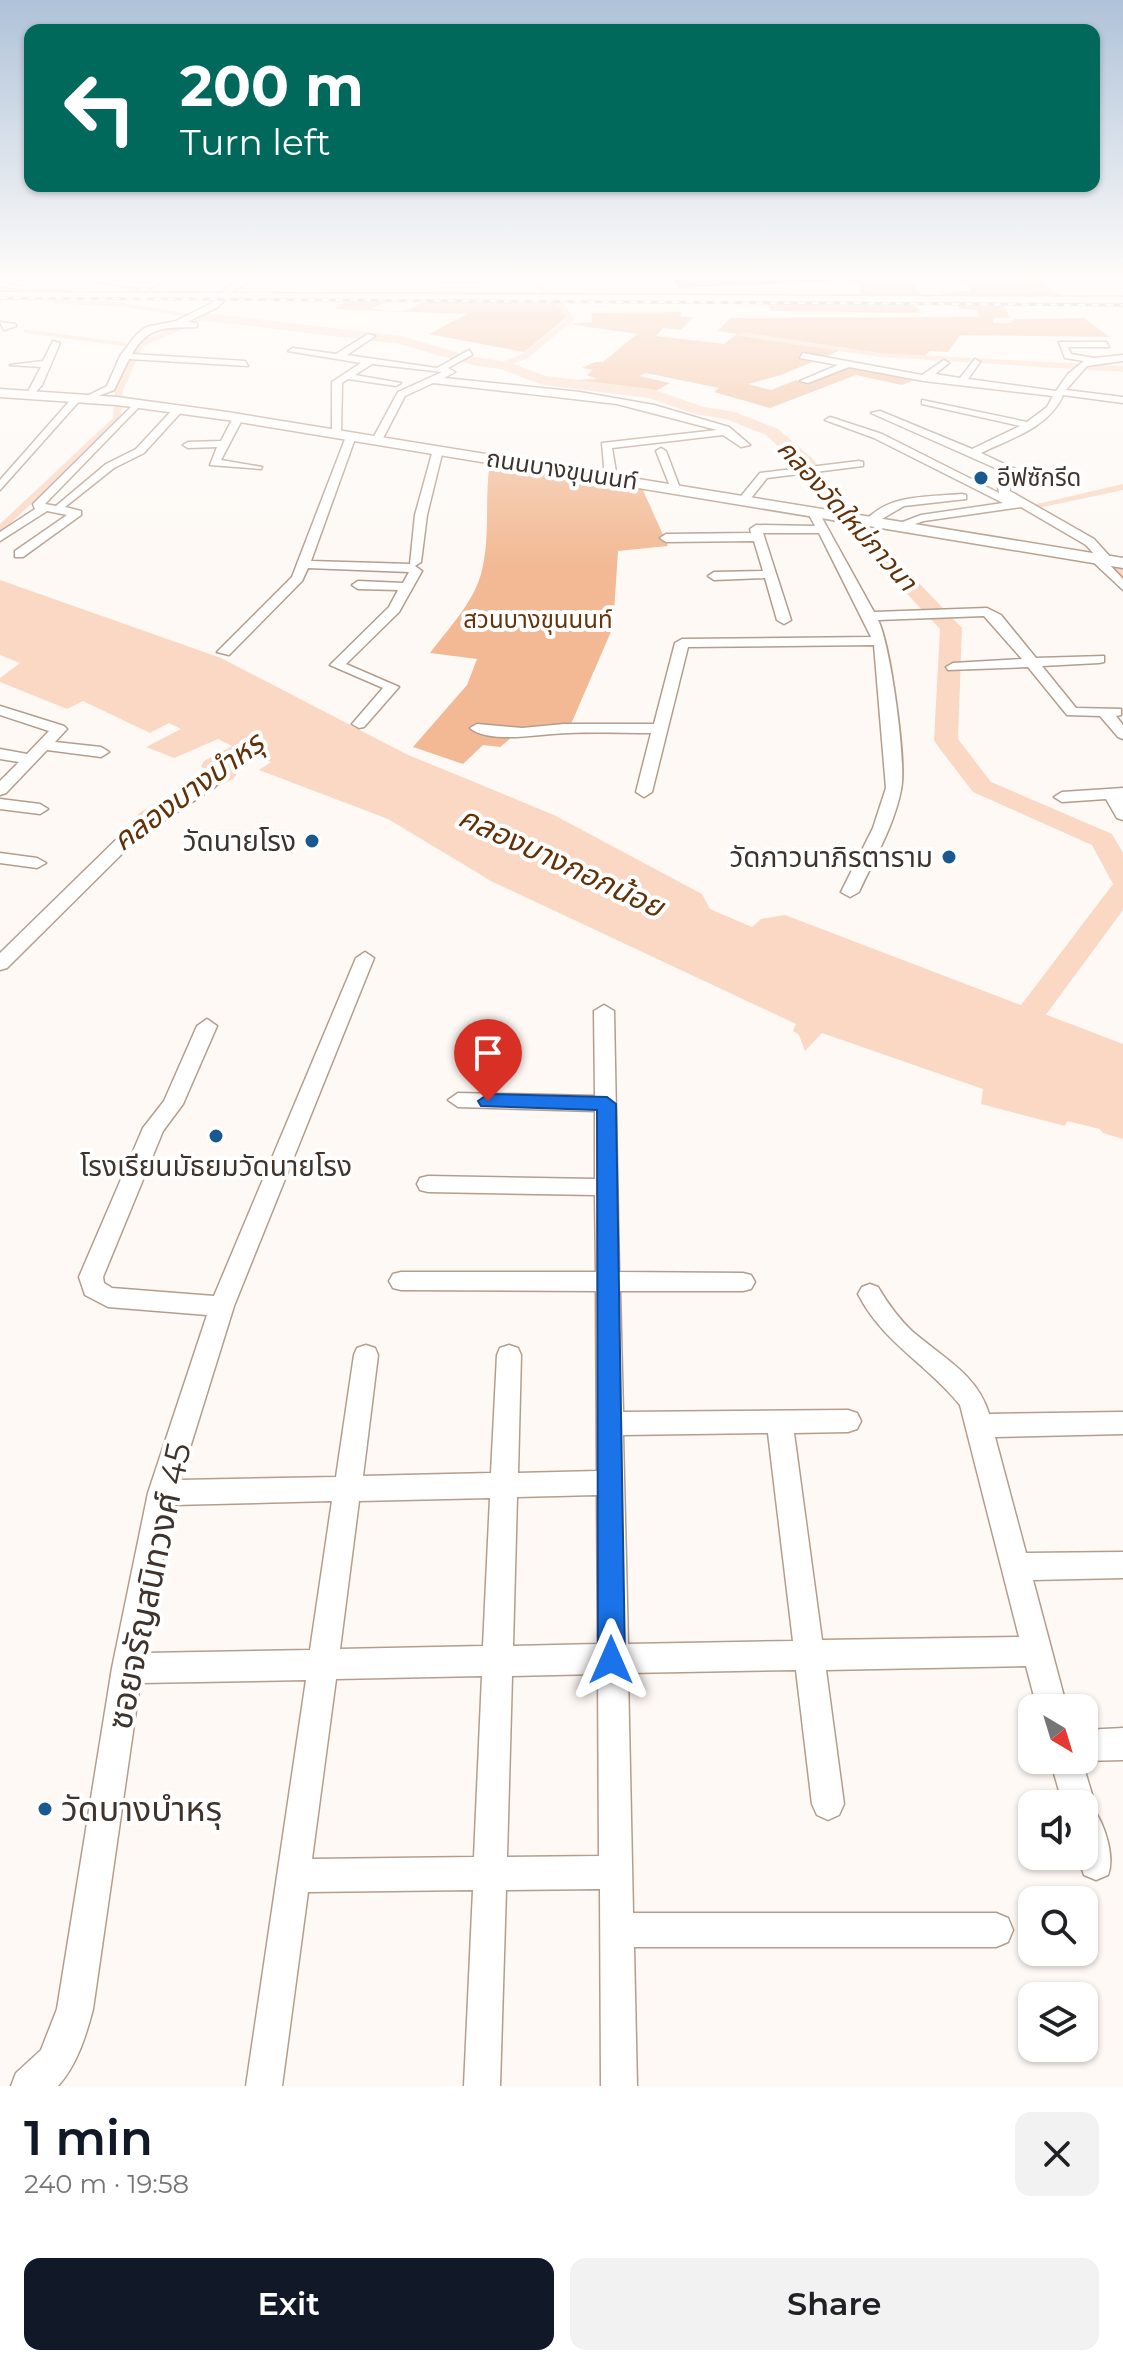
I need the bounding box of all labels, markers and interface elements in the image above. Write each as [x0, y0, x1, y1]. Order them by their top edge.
text: 200 m [180, 52, 364, 120]
icon: left [48, 56, 152, 160]
text: Turn left [180, 120, 331, 164]
water label: คลองวัดใหม่ภาวนา [771, 433, 924, 598]
street label: ถนนบางขุนนนท์ [484, 443, 640, 497]
place label: อีฟซักรีด [997, 463, 1081, 492]
marker: อีฟซักรีด [972, 469, 990, 487]
park label: สวนบางขุนนนท์ [463, 605, 613, 635]
water label: คลองบางบำหรุ [105, 723, 272, 859]
water label: คลองบางกอกน้อย [453, 798, 672, 926]
place label: วัดนายโรง [183, 824, 296, 858]
marker: วัดนายโรง [303, 832, 321, 850]
place label: วัดภาวนาภิรตาราม [729, 840, 933, 874]
marker: วัดภาวนาภิรตาราม [940, 848, 958, 866]
pin [454, 1019, 522, 1101]
icon: arrive [466, 1031, 510, 1075]
marker: โรงเรียนมัธยมวัดนายโรง [207, 1127, 225, 1145]
place label: โรงเรียนมัธยมวัดนายโรง [80, 1149, 352, 1183]
street label: ซอยจรัญสนิทวงศ์ 45 [98, 1439, 200, 1733]
position arrow [569, 1618, 653, 1702]
north arrow [1018, 1694, 1098, 1774]
map controls [1018, 1694, 1098, 2062]
place label: วัดบางบำหรุ [61, 1788, 222, 1830]
button: sound [1018, 1790, 1098, 1870]
marker: วัดบางบำหรุ [36, 1800, 54, 1818]
button: search [1018, 1886, 1098, 1966]
button: layers [1018, 1982, 1098, 2062]
text: 1 min [24, 2109, 153, 2167]
button: close [1015, 2112, 1099, 2196]
text: 240 m · 19:58 [24, 2168, 189, 2200]
button: Exit [24, 2258, 554, 2350]
button: Share [570, 2258, 1099, 2350]

